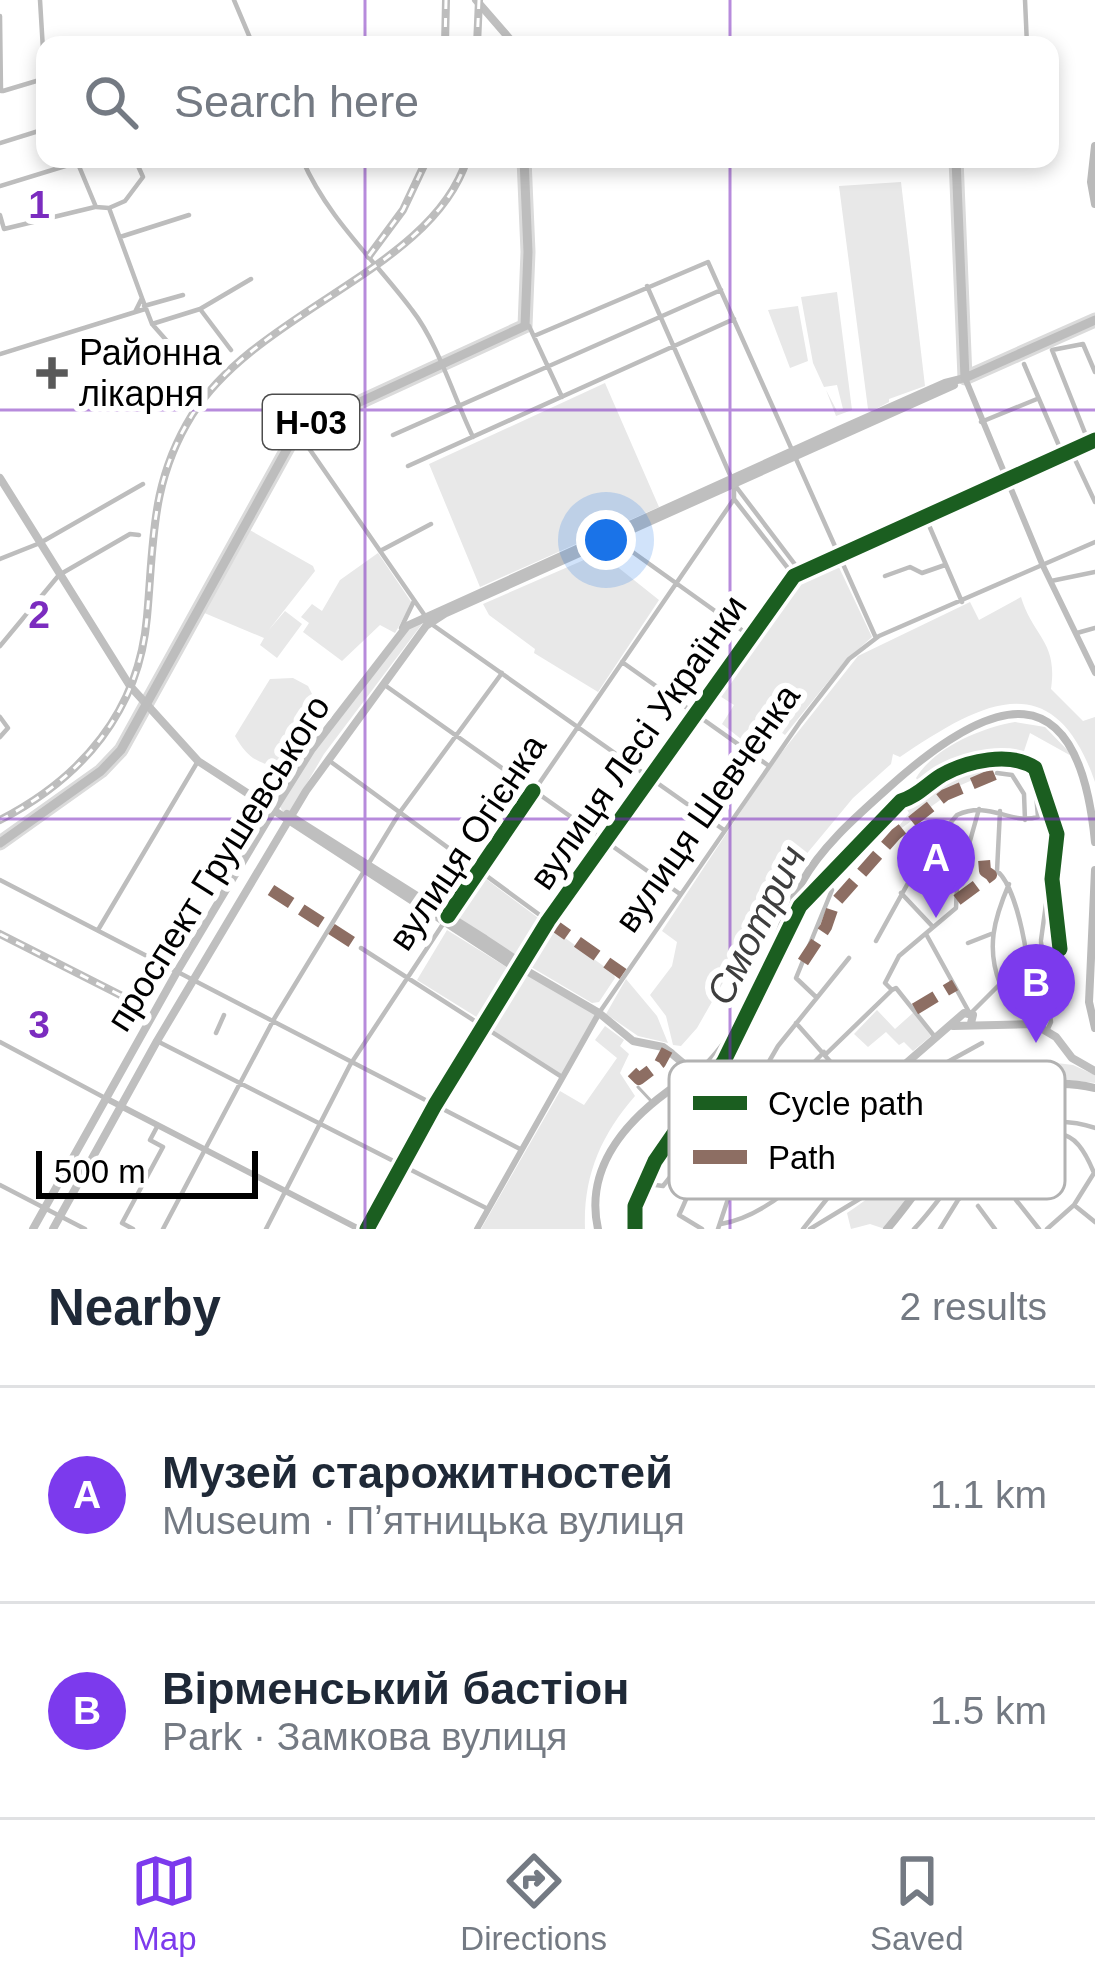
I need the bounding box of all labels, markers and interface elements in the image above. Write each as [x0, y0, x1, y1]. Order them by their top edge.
search box [36, 36, 1059, 168]
icon: search [78, 69, 144, 135]
text: Search here [174, 76, 419, 127]
text: 1 [28, 183, 50, 226]
place label: Районна лікарня [79, 332, 223, 414]
marker: Районна лікарня [36, 357, 68, 389]
road number: Н-03 [263, 395, 359, 449]
your location [576, 510, 636, 570]
street label: вулиця Лесі Українки [521, 587, 755, 897]
text: 2 [28, 593, 50, 636]
street label: вулиця Шевченка [606, 676, 808, 940]
street label: проспект Грушевського [98, 688, 338, 1038]
street label: вулиця Огієнка [380, 726, 555, 957]
pin: A [897, 819, 975, 918]
water label: Смотрич [698, 839, 814, 1011]
pin: B [997, 944, 1075, 1043]
text: 3 [28, 1003, 50, 1046]
legend [669, 1061, 1065, 1199]
text: Cycle path [768, 1085, 924, 1122]
text: Path [768, 1139, 836, 1176]
scale bar [36, 1145, 258, 1198]
text: 500 m [54, 1153, 146, 1190]
text: Nearby [48, 1279, 221, 1336]
text: 2 results [900, 1285, 1047, 1328]
text: Музей старожитностей [162, 1447, 673, 1498]
text: A [73, 1473, 101, 1516]
text: 1.1 km [930, 1473, 1047, 1516]
text: Museum · Пʼятницька вулиця [162, 1499, 685, 1542]
text: Вірменський бастіон [162, 1663, 630, 1714]
text: B [73, 1689, 101, 1732]
text: 1.5 km [930, 1689, 1047, 1732]
text: Park · Замкова вулиця [162, 1715, 567, 1758]
tab: Map [131, 1848, 197, 1958]
tab: Directions [460, 1848, 607, 1958]
tab: Saved [870, 1848, 964, 1958]

